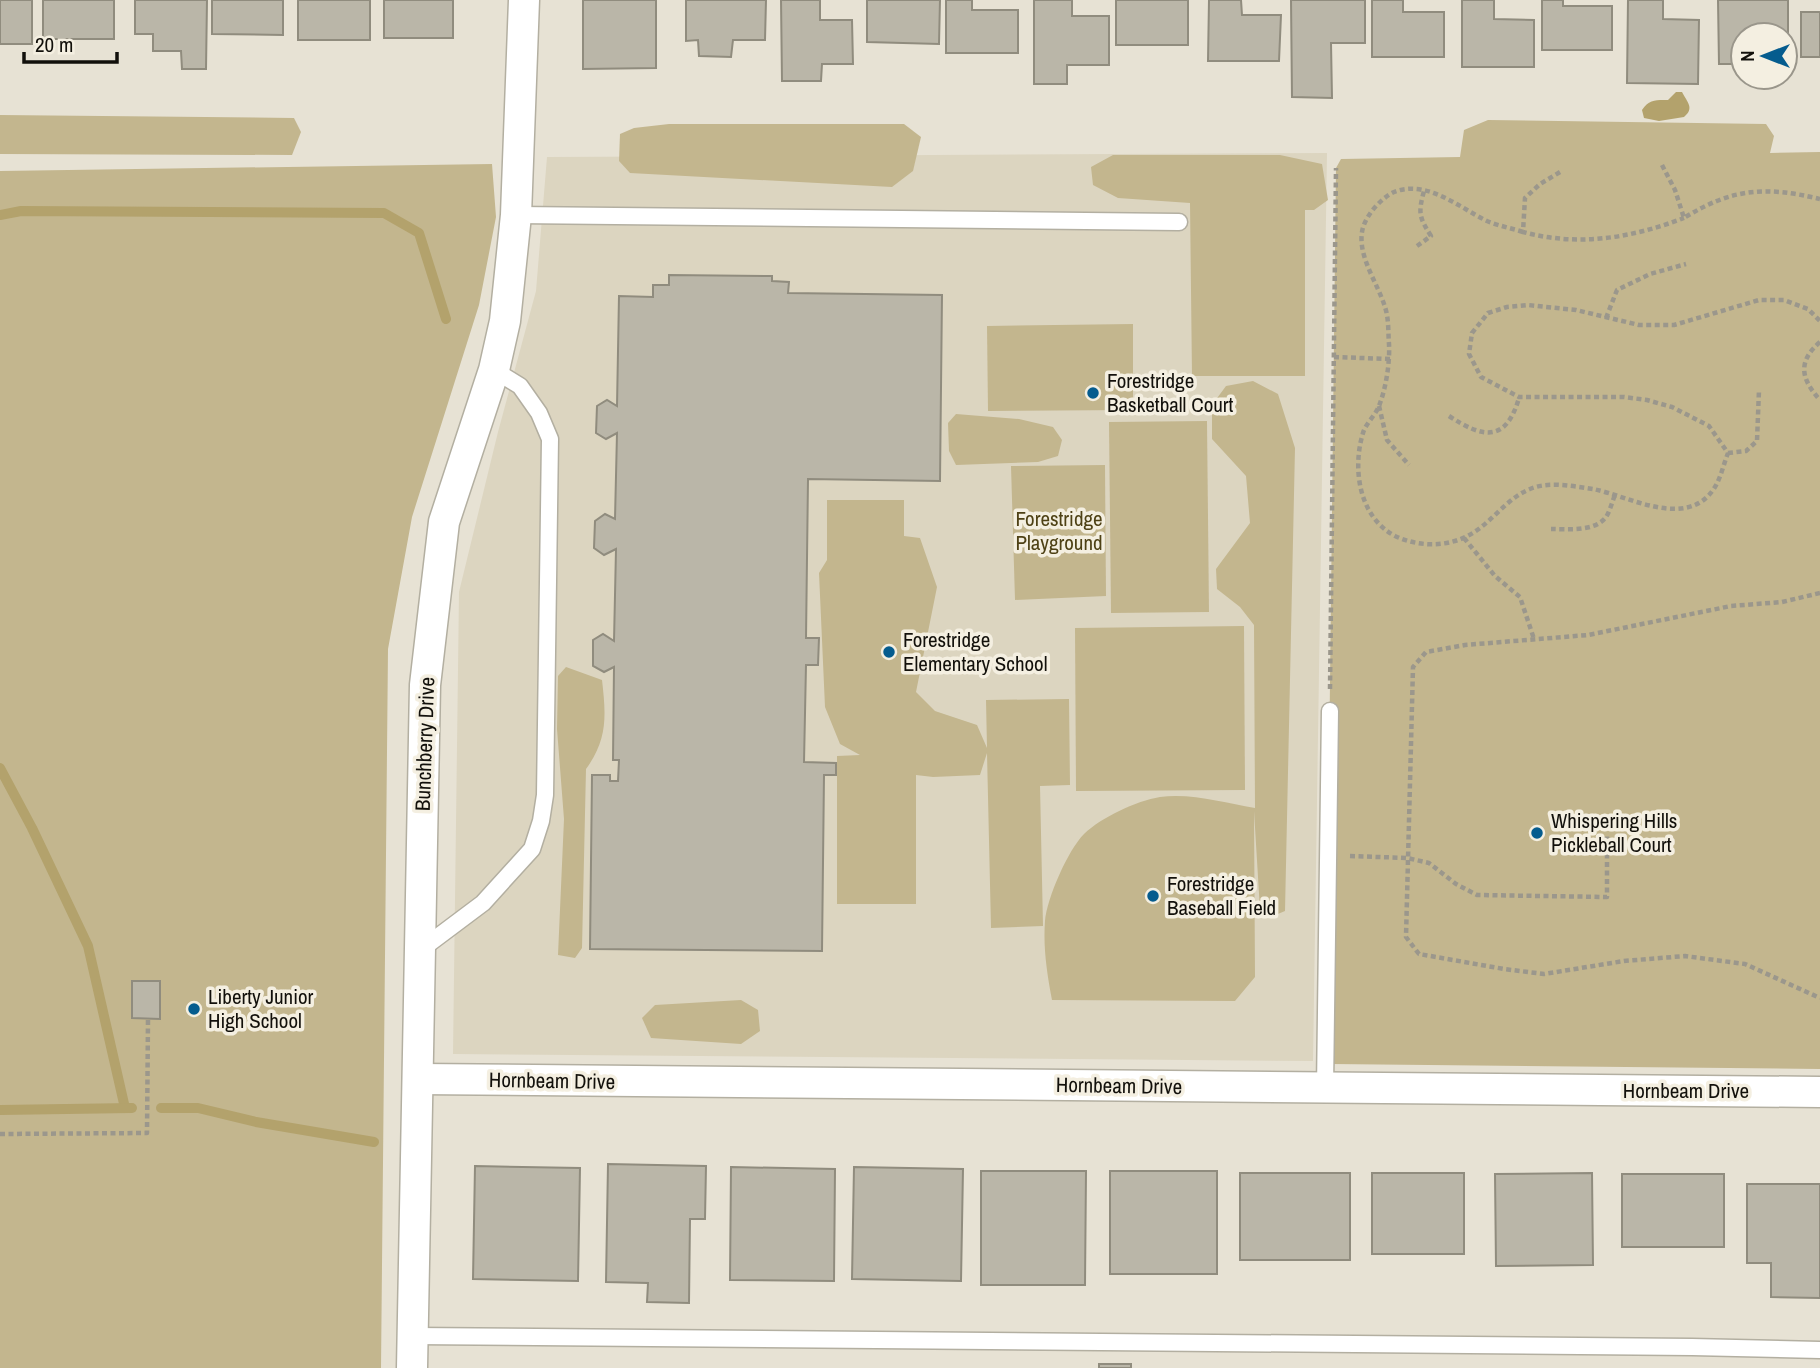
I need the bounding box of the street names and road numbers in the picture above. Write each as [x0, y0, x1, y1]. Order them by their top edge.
street label: Bunchberry Drive [408, 677, 441, 811]
street label: Hornbeam Drive [489, 1065, 615, 1096]
street label: Hornbeam Drive [1056, 1070, 1182, 1101]
street label: Hornbeam Drive [1623, 1076, 1749, 1105]

